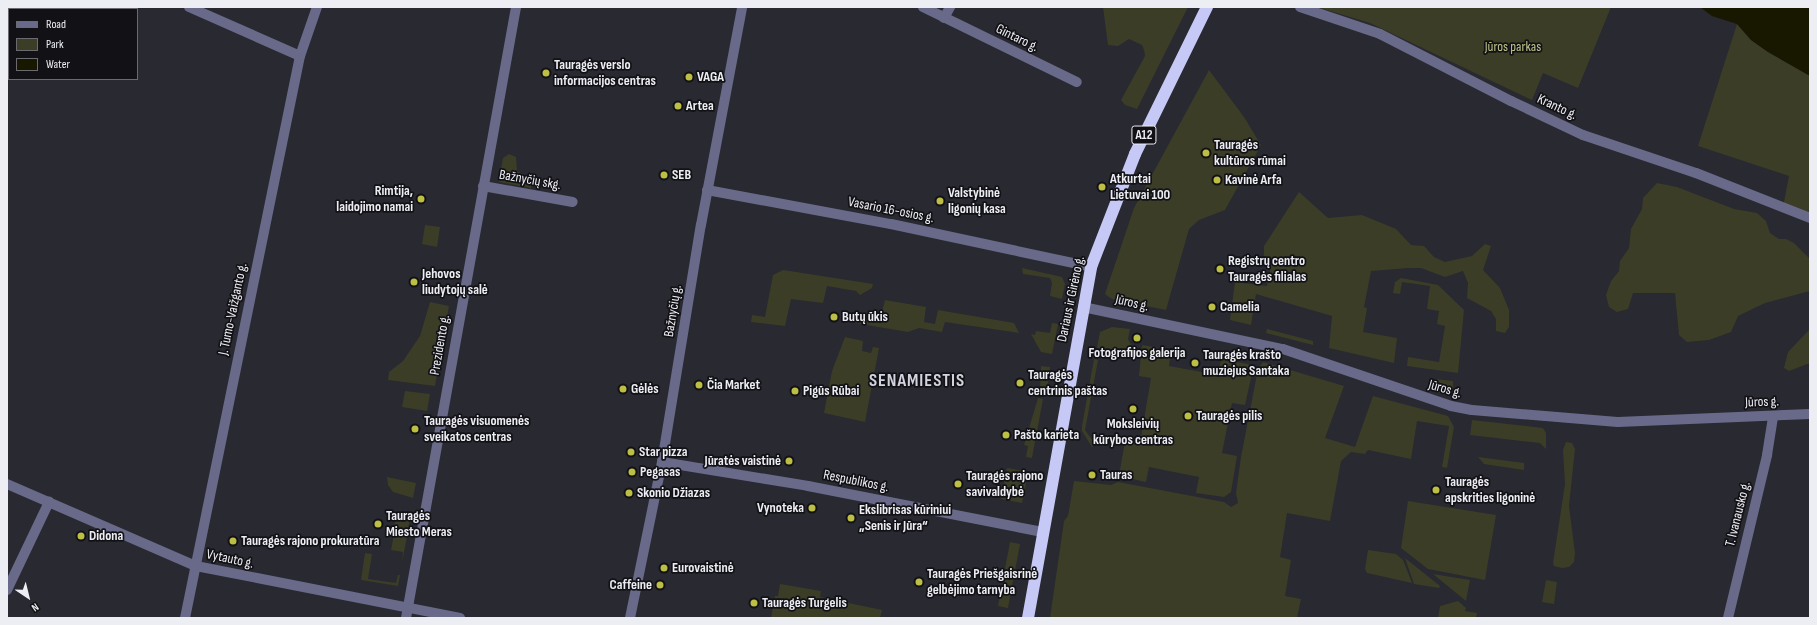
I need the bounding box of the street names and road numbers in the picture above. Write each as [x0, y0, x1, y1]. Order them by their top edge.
street label: Gintaro g. [993, 21, 1041, 55]
street label: Kranto g. [1534, 91, 1580, 123]
road number: A12 [1131, 124, 1157, 146]
street label: Bažnyčių skg. [498, 166, 562, 194]
street label: Vasario 16-osios g. [847, 193, 935, 227]
street label: Dariaus ir Girėno g. [1054, 254, 1088, 344]
street label: J. Tumo-Vaižganto g. [215, 261, 251, 357]
street label: Bažnyčių g. [661, 284, 685, 338]
street label: Jūros g. [1114, 291, 1150, 315]
street label: Prezidento g. [426, 314, 454, 376]
street label: Jūros g. [1426, 376, 1464, 402]
street label: Jūros g. [1745, 393, 1779, 411]
street label: Respublikos g. [822, 466, 890, 496]
street label: T. Ivanausko g. [1722, 480, 1754, 548]
street label: Vytauto g. [205, 546, 255, 572]

